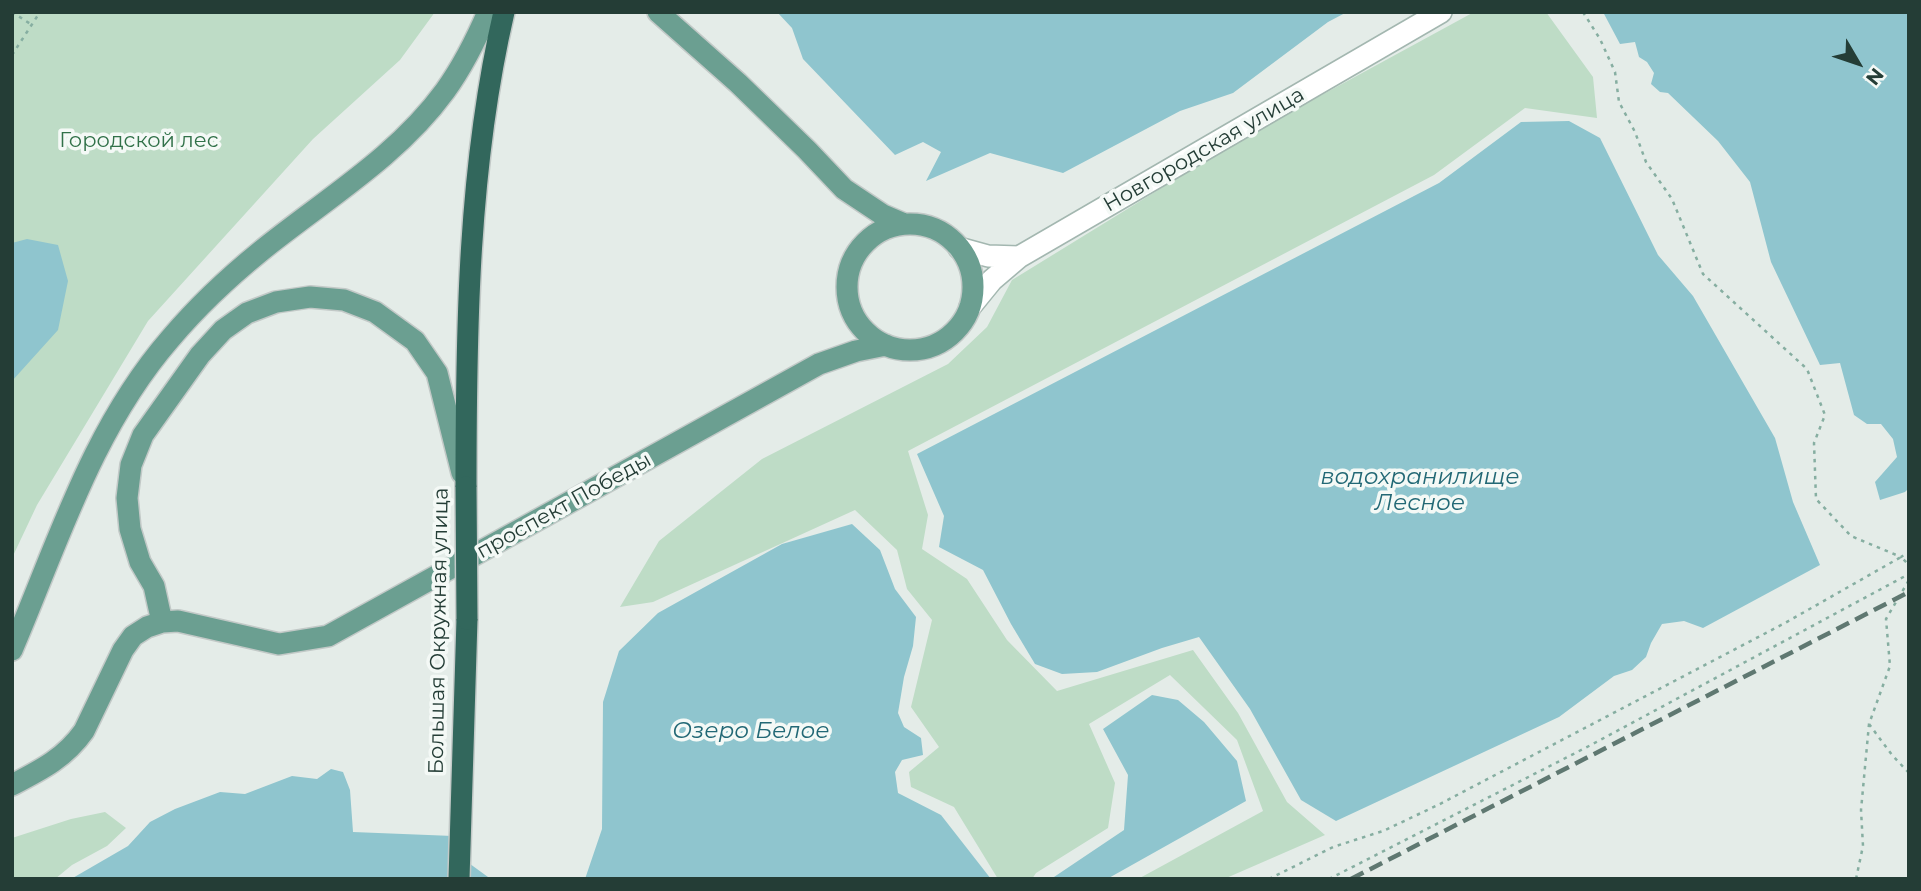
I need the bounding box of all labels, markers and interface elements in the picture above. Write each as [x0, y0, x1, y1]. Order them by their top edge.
north arrow [1823, 28, 1893, 98]
text: N [1861, 63, 1888, 90]
street label: Новгородская улица [1099, 82, 1309, 218]
park label: Городской лес [59, 128, 219, 154]
street label: проспект Победы [472, 448, 656, 564]
water label: водохранилище Лесное [1320, 463, 1520, 517]
street label: Большая Окружная улица [424, 487, 454, 775]
water label: Озеро Белое [672, 717, 830, 745]

